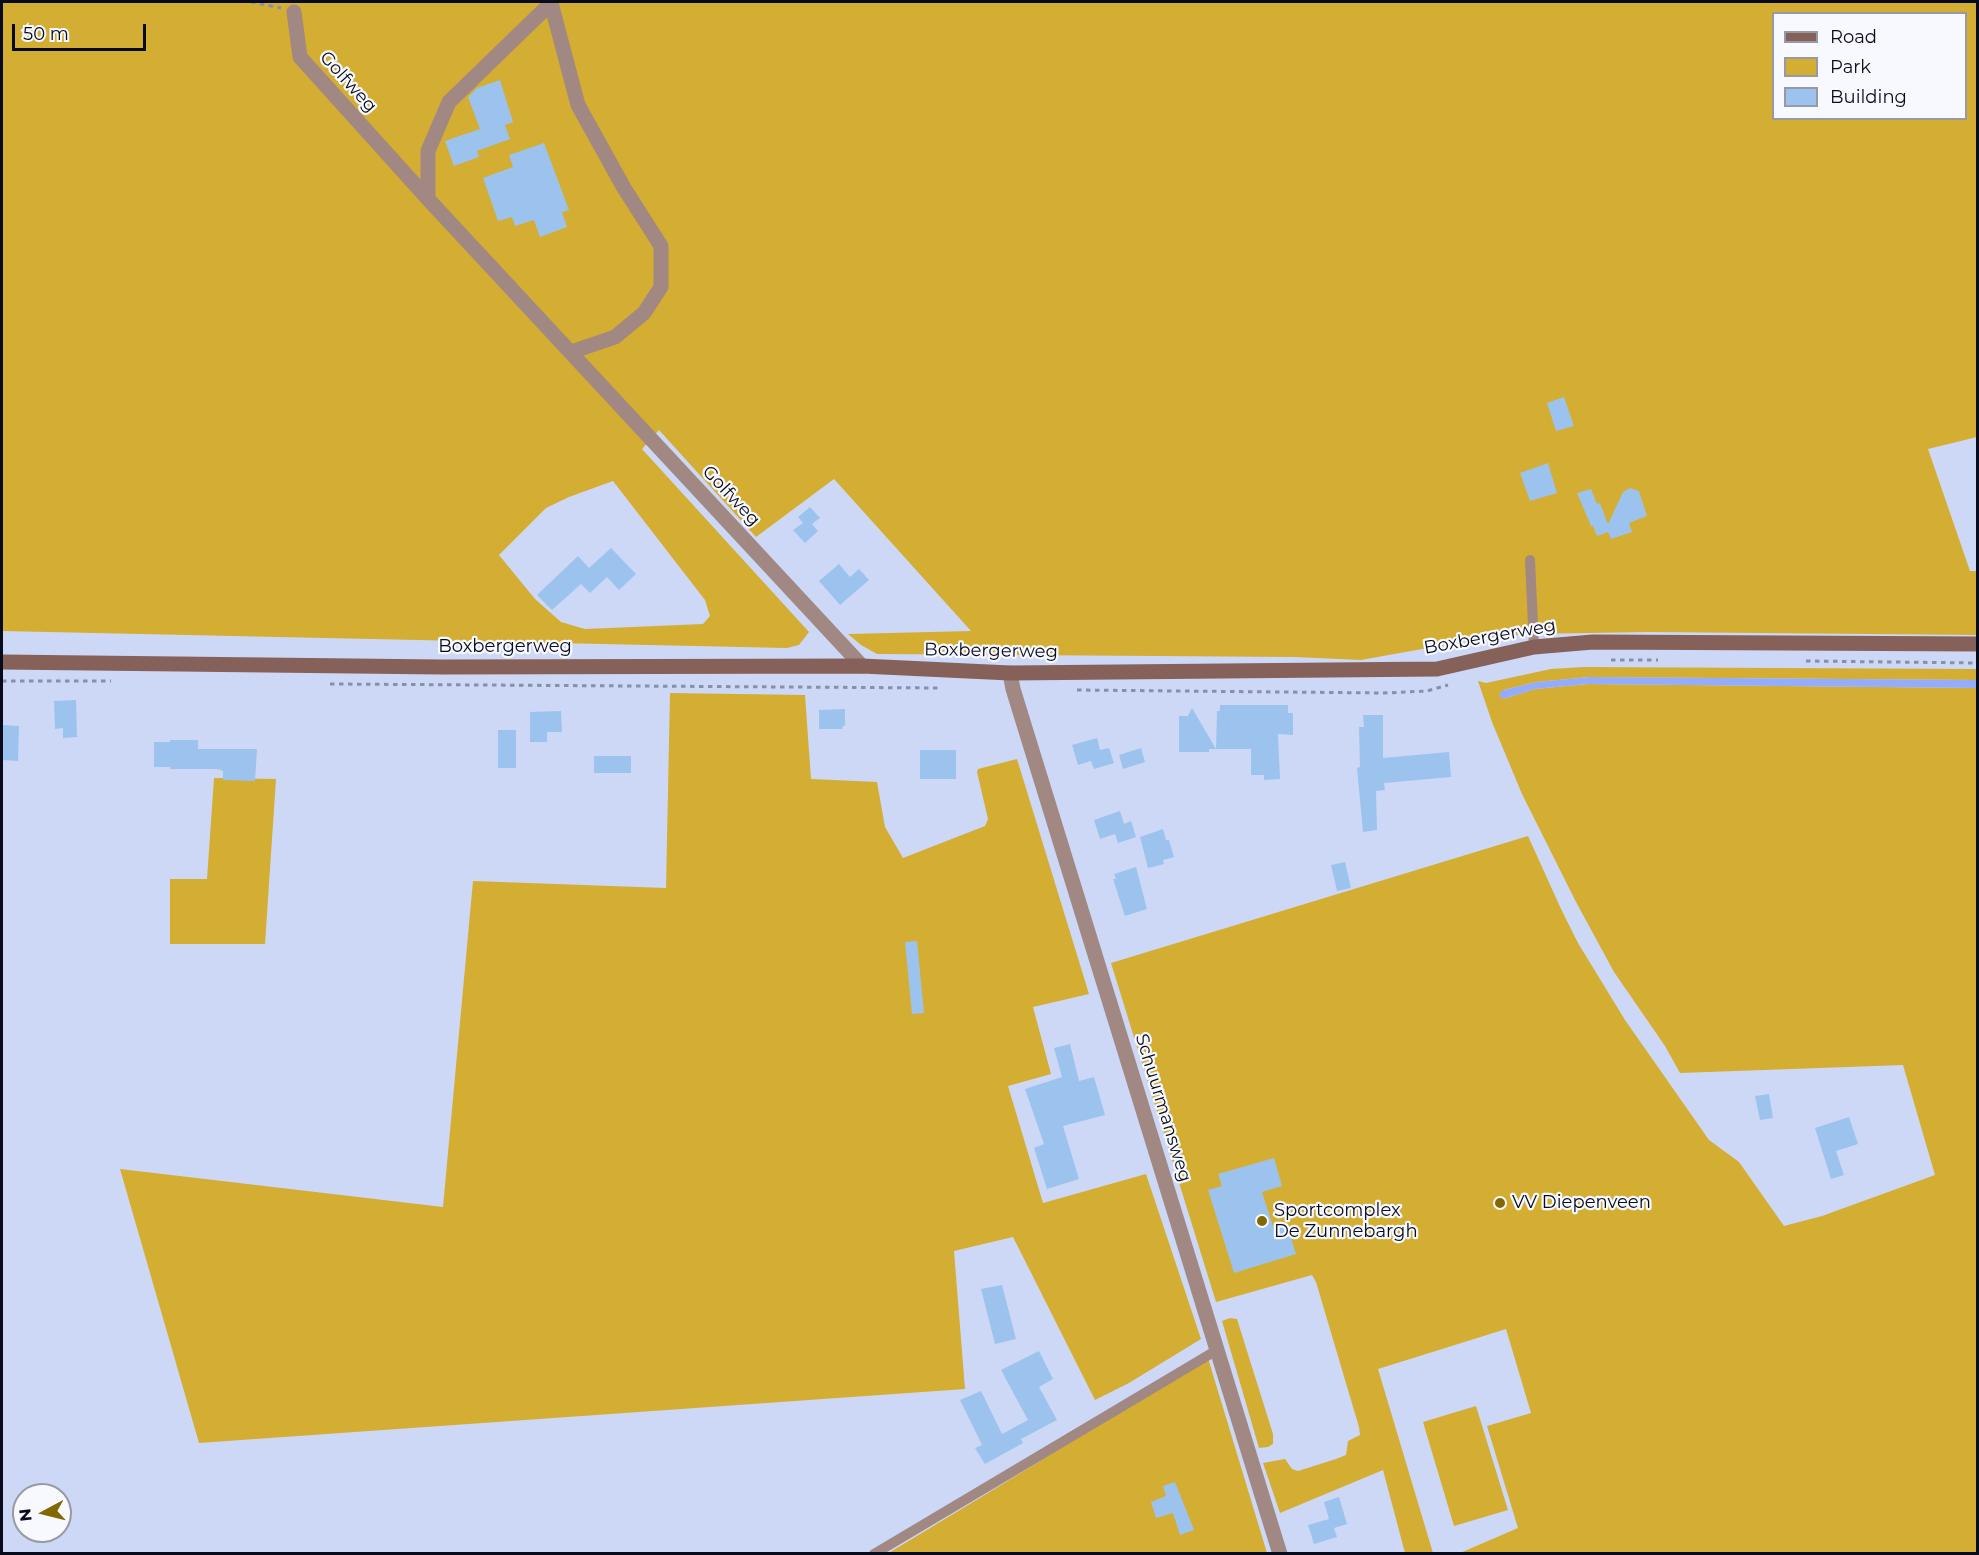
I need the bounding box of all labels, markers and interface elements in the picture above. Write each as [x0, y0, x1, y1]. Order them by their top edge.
scale bar [15, 12, 148, 50]
legend [1772, 12, 1967, 120]
text: 50 m [23, 23, 69, 45]
text: Road [1830, 26, 1877, 48]
street label: Golfweg [315, 47, 381, 117]
text: Park [1830, 56, 1871, 78]
text: Building [1830, 86, 1907, 108]
street label: Golfweg [697, 461, 765, 531]
street label: Boxbergerweg [1422, 615, 1558, 659]
street label: Boxbergerweg [438, 636, 572, 658]
street label: Boxbergerweg [924, 639, 1058, 663]
street label: Schuurmansweg [1130, 1031, 1196, 1185]
place label: VV Diepenveen [1512, 1192, 1651, 1214]
marker: VV Diepenveen [1493, 1196, 1507, 1210]
place label: Sportcomplex De Zunnebargh [1274, 1200, 1418, 1242]
marker: Sportcomplex De Zunnebargh [1255, 1214, 1269, 1228]
north arrow [12, 1483, 72, 1543]
text: N [15, 1507, 36, 1523]

